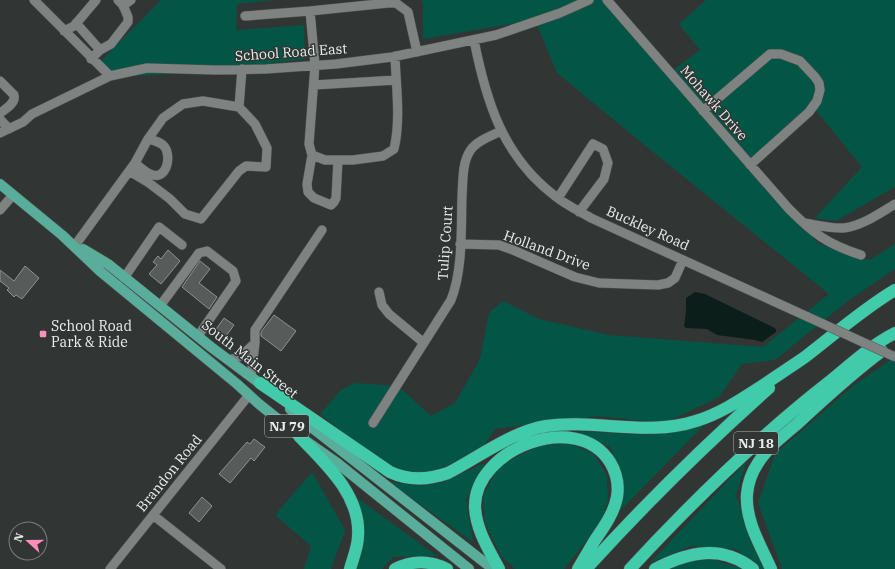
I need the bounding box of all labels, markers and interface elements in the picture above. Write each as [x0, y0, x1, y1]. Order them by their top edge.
street label: School Road East [234, 39, 348, 65]
street label: Mohawk Drive [676, 62, 752, 144]
street label: Buckley Road [604, 202, 693, 255]
street label: Tulip Court [433, 205, 457, 281]
street label: Holland Drive [501, 226, 593, 274]
street label: South Main Street [198, 316, 302, 402]
place label: School Road Park & Ride [51, 317, 132, 351]
marker: School Road Park & Ride [38, 329, 48, 339]
road number: NJ 79 [265, 415, 309, 437]
street label: Brandon Road [132, 430, 206, 515]
road number: NJ 18 [734, 432, 778, 454]
north arrow [8, 521, 48, 561]
text: N [11, 531, 27, 544]

